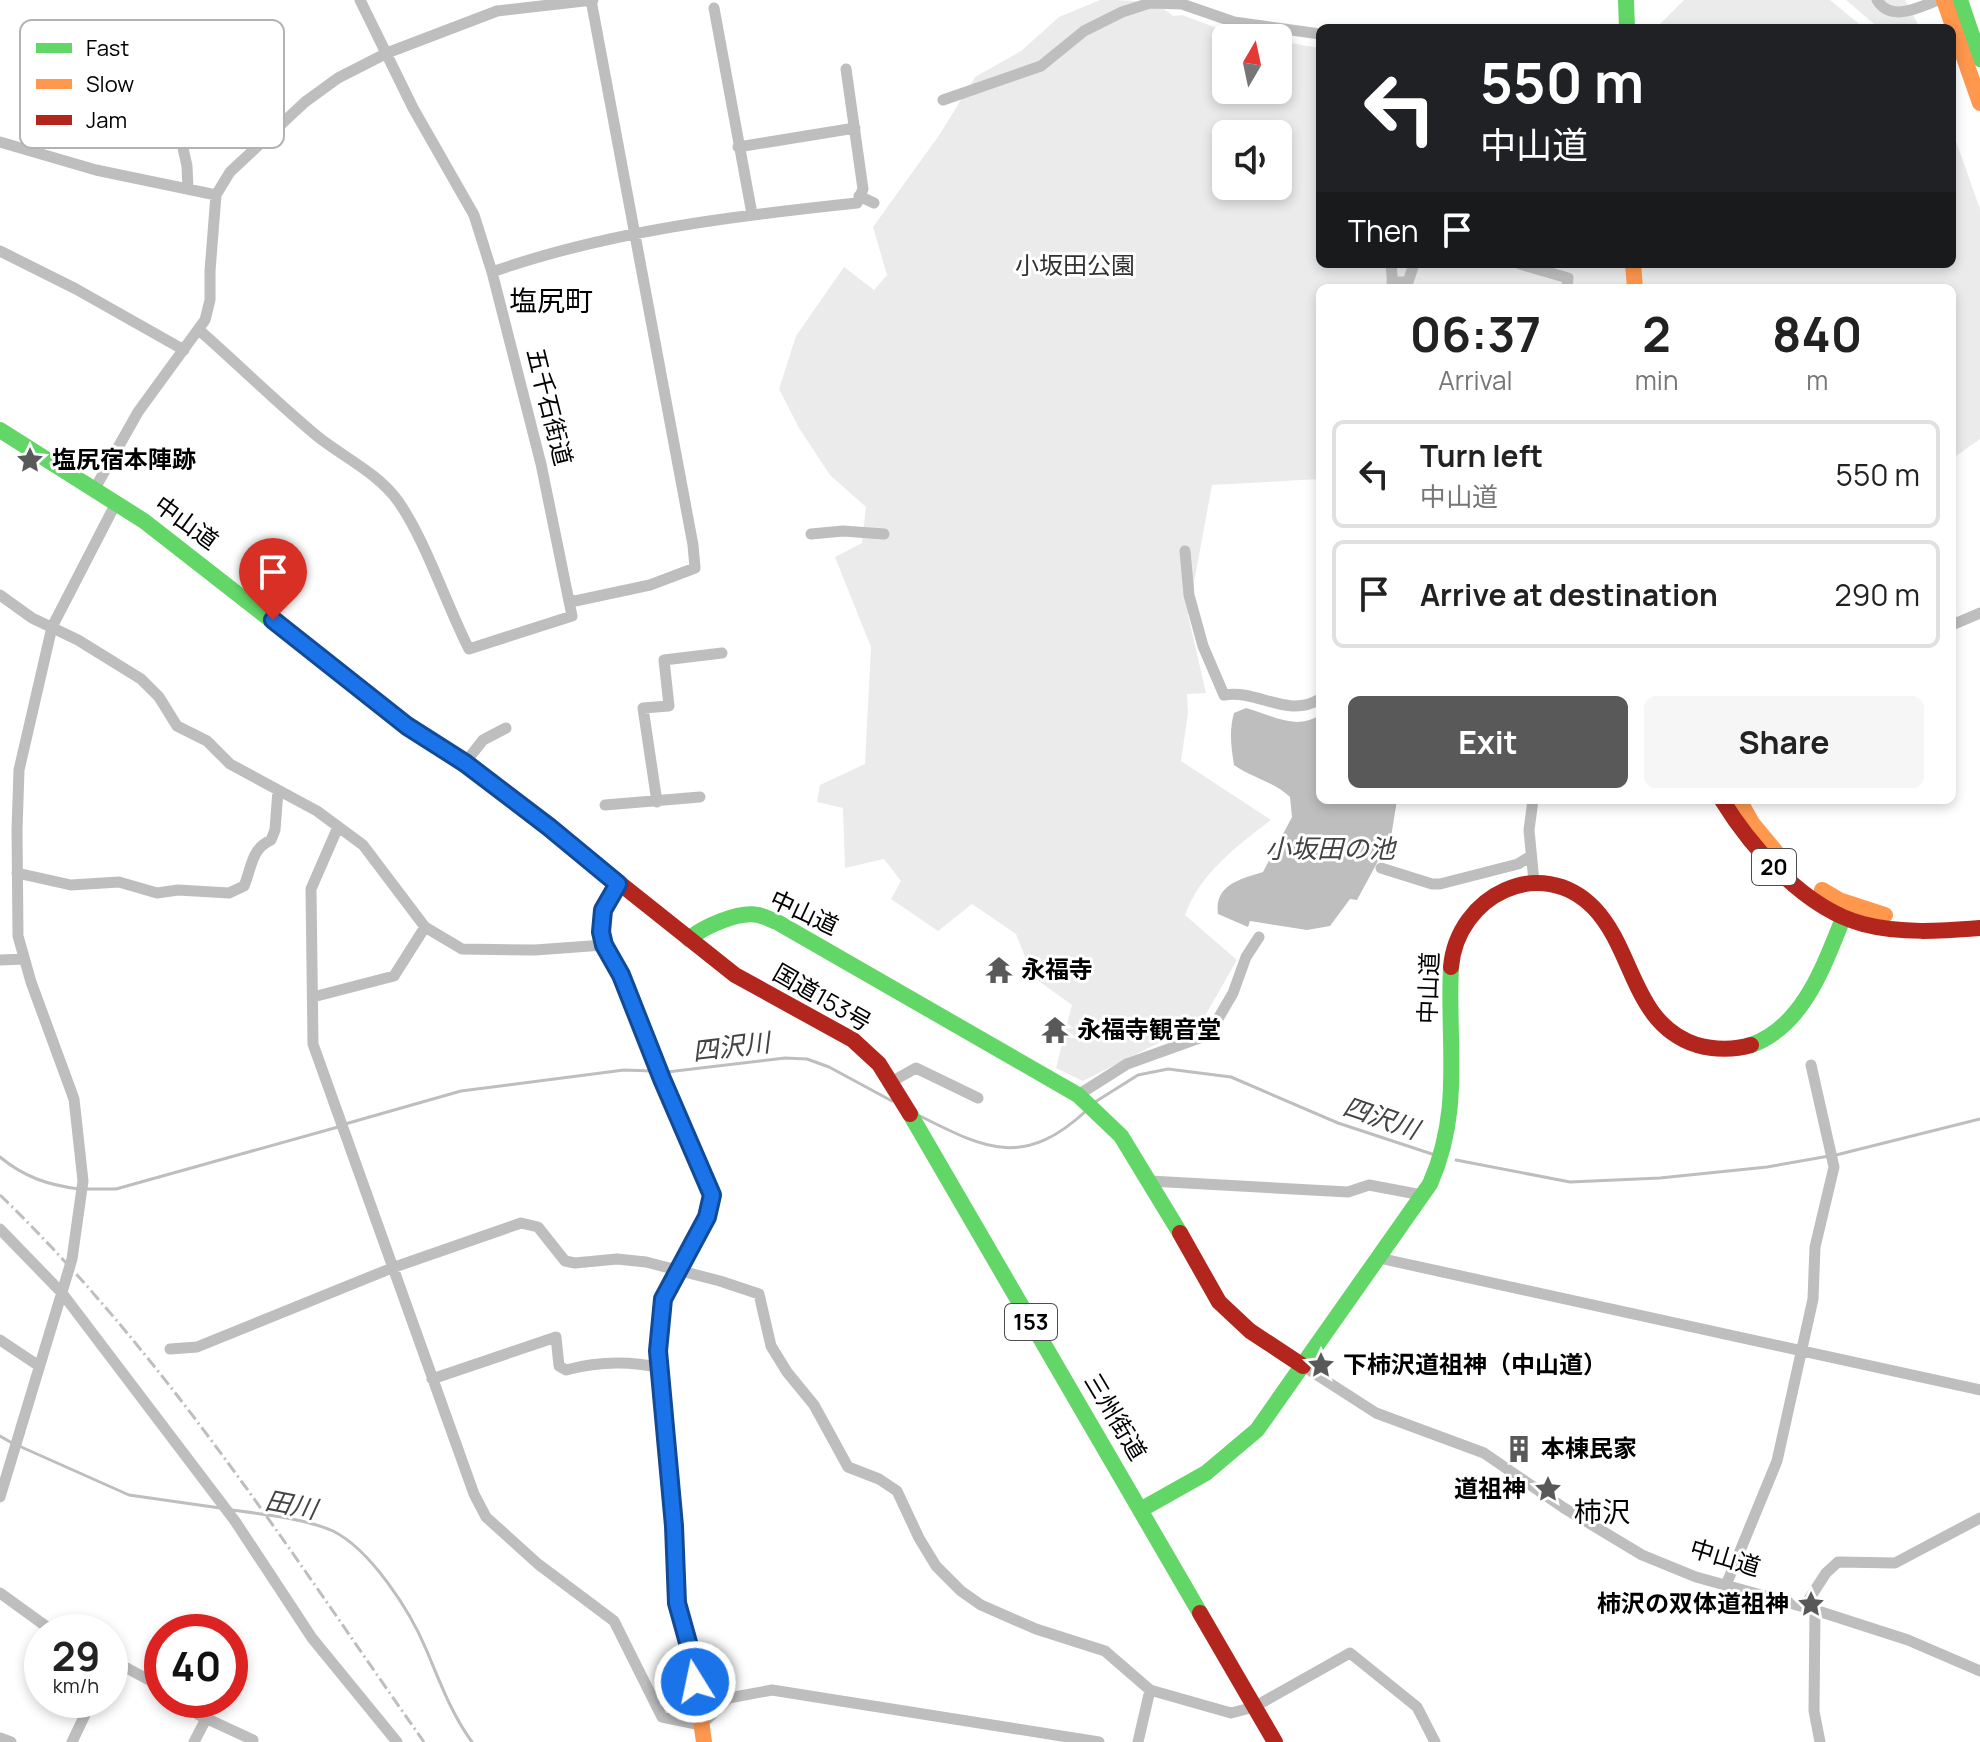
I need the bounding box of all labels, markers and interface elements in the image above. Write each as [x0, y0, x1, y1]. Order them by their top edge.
legend [20, 20, 284, 148]
north arrow [1212, 24, 1292, 104]
map controls [1212, 24, 1292, 200]
text: Fast [86, 33, 129, 63]
text: 550 m [1480, 43, 1644, 120]
icon: left [1348, 56, 1452, 160]
text: Slow [86, 69, 134, 99]
text: Jam [86, 105, 127, 135]
button: sound [1212, 120, 1292, 200]
text: 中山道 [1480, 120, 1588, 169]
icon: arrive [1435, 208, 1479, 252]
text: Then [1348, 210, 1419, 251]
park label: 小坂田公園 [1015, 248, 1135, 281]
district label: 塩尻町 [509, 281, 593, 319]
text: 06:37 [1410, 301, 1541, 366]
text: 2 [1642, 301, 1671, 366]
text: 840 [1772, 301, 1862, 366]
street label: 五千石街道 [520, 344, 581, 469]
text: Arrival [1438, 362, 1513, 398]
text: min [1635, 362, 1678, 398]
text: m [1806, 362, 1828, 398]
text: Turn left [1420, 435, 1543, 476]
place label: 塩尻宿本陣跡 [52, 442, 196, 475]
place icon: 塩尻宿本陣跡 [15, 445, 45, 475]
icon: left [1352, 452, 1396, 496]
text: 550 m [1836, 454, 1920, 495]
text: 中山道 [1420, 478, 1498, 514]
street label: 中山道 [148, 487, 226, 556]
pin [239, 538, 307, 620]
icon: arrive [251, 550, 295, 594]
icon: arrive [1352, 572, 1396, 616]
text: Arrive at destination [1420, 574, 1718, 615]
text: 290 m [1835, 574, 1920, 615]
button: Exit [1348, 696, 1628, 788]
button: Share [1644, 696, 1924, 788]
water label: 小坂田の池 [1265, 830, 1398, 866]
road number: 20 [1752, 849, 1796, 885]
street label: 中山道 [765, 881, 844, 942]
street label: 中山道 [1410, 951, 1445, 1025]
place label: 永福寺 [1021, 952, 1093, 985]
street label: 国道153号 [768, 955, 878, 1038]
temple icon: 永福寺 [984, 955, 1014, 985]
place label: 永福寺観音堂 [1077, 1012, 1221, 1045]
temple icon: 永福寺観音堂 [1040, 1015, 1070, 1045]
water label: 四沢川 [690, 1023, 775, 1069]
water label: 四沢川 [1339, 1087, 1427, 1148]
road number: 153 [1005, 1304, 1057, 1340]
place label: 下柿沢道祖神（中山道） [1343, 1347, 1607, 1380]
place icon: 下柿沢道祖神（中山道） [1306, 1350, 1336, 1380]
street label: 三州街道 [1077, 1367, 1155, 1466]
place label: 本棟民家 [1541, 1431, 1637, 1464]
building icon: 本棟民家 [1504, 1434, 1534, 1464]
place label: 道祖神 [1454, 1471, 1526, 1504]
place icon: 道祖神 [1533, 1474, 1563, 1504]
water label: 田川 [262, 1481, 323, 1527]
district label: 柿沢 [1574, 1492, 1630, 1530]
street label: 中山道 [1686, 1530, 1765, 1583]
place label: 柿沢の双体道祖神 [1597, 1586, 1789, 1619]
place icon: 柿沢の双体道祖神 [1796, 1589, 1826, 1619]
speed limit sign: 40 [144, 1614, 248, 1718]
text: 29 [52, 1628, 100, 1683]
position arrow [653, 1640, 737, 1724]
text: km/h [53, 1672, 99, 1699]

